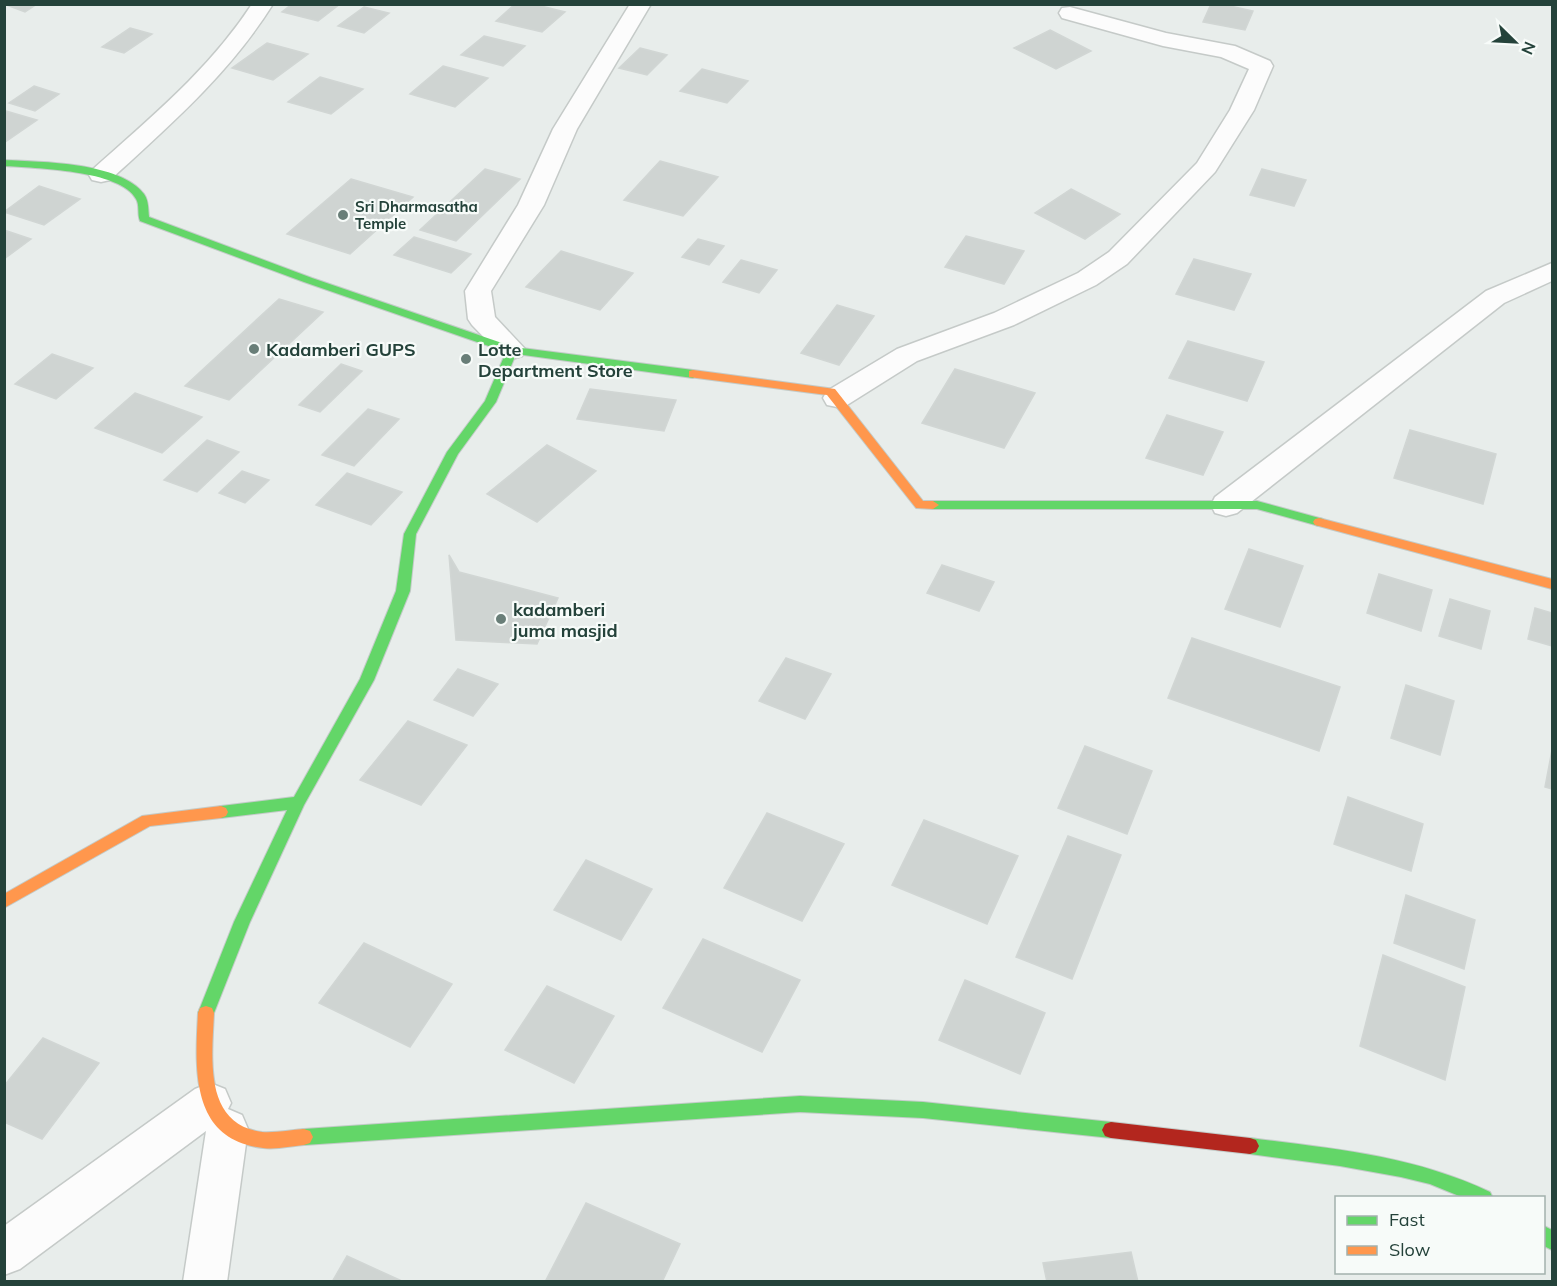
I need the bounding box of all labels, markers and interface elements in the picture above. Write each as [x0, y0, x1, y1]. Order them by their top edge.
north arrow [1485, 12, 1545, 72]
text: N [1517, 39, 1540, 58]
place label: Sri Dharmasatha Temple [355, 197, 478, 233]
marker: Sri Dharmasatha Temple [336, 208, 350, 222]
place label: Kadamberi GUPS [266, 338, 416, 361]
place label: Lotte Department Store [478, 338, 633, 382]
marker: Kadamberi GUPS [247, 342, 261, 356]
marker: Lotte Department Store [459, 352, 473, 366]
place label: kadamberi juma masjid [511, 598, 618, 642]
marker: kadamberi juma masjid [494, 612, 508, 626]
legend [1335, 1196, 1545, 1274]
text: Fast [1389, 1208, 1425, 1231]
text: Slow [1389, 1238, 1431, 1261]

